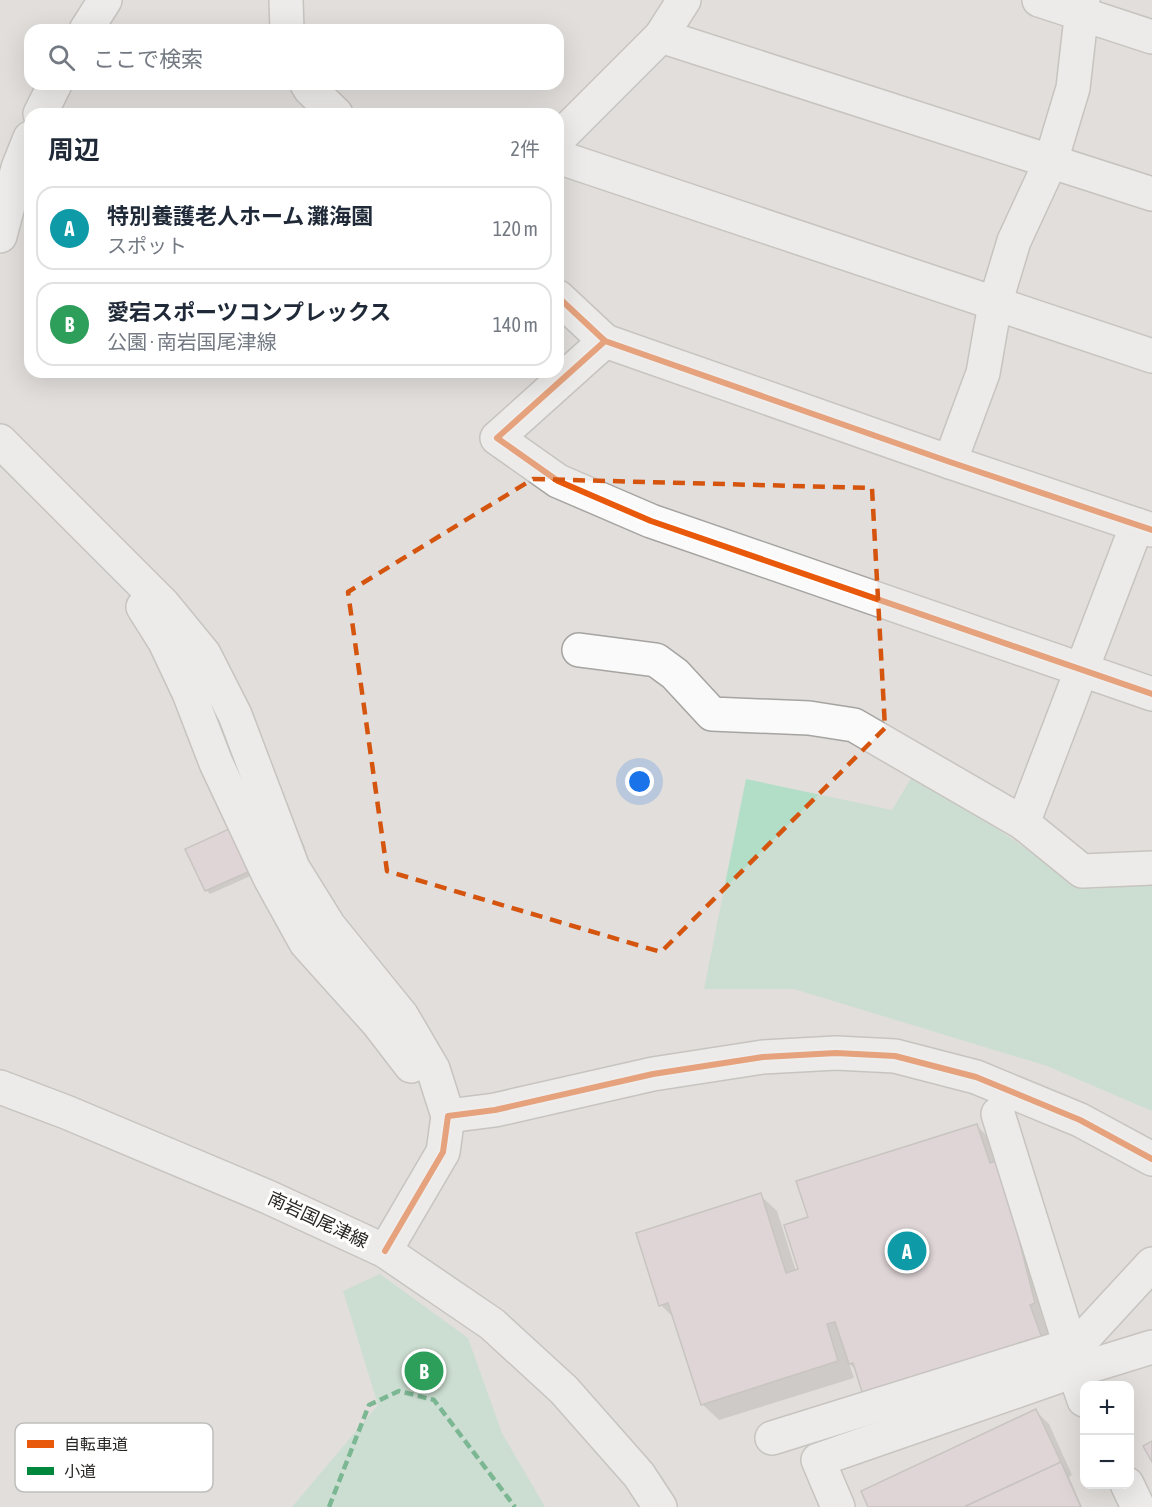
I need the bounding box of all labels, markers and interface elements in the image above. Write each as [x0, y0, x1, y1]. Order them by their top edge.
search box [24, 24, 564, 90]
icon: search [45, 41, 78, 74]
text: ここで検索 [93, 46, 203, 72]
text: 周辺 [48, 135, 100, 165]
text: 2件 [511, 137, 540, 160]
text: 特別養護老人ホーム 灘海園 [107, 203, 373, 229]
text: A [65, 217, 74, 240]
text: 120 m [493, 217, 538, 240]
text: スポット [107, 234, 187, 257]
text: 愛宕スポーツコンプレックス [107, 299, 391, 325]
text: B [65, 313, 74, 336]
text: 140 m [493, 313, 538, 336]
text: 公園 · 南岩国尾津線 [107, 330, 277, 353]
your location [625, 767, 654, 796]
street label: 南岩国尾津線 [265, 1187, 372, 1252]
pin: A [888, 1228, 926, 1274]
pin: B [404, 1348, 444, 1394]
map controls [1080, 1381, 1134, 1489]
button: + [1080, 1381, 1134, 1435]
legend [15, 1423, 213, 1492]
text: 自転車道 [64, 1435, 128, 1453]
button: − [1080, 1435, 1134, 1489]
text: 小道 [64, 1462, 96, 1480]

